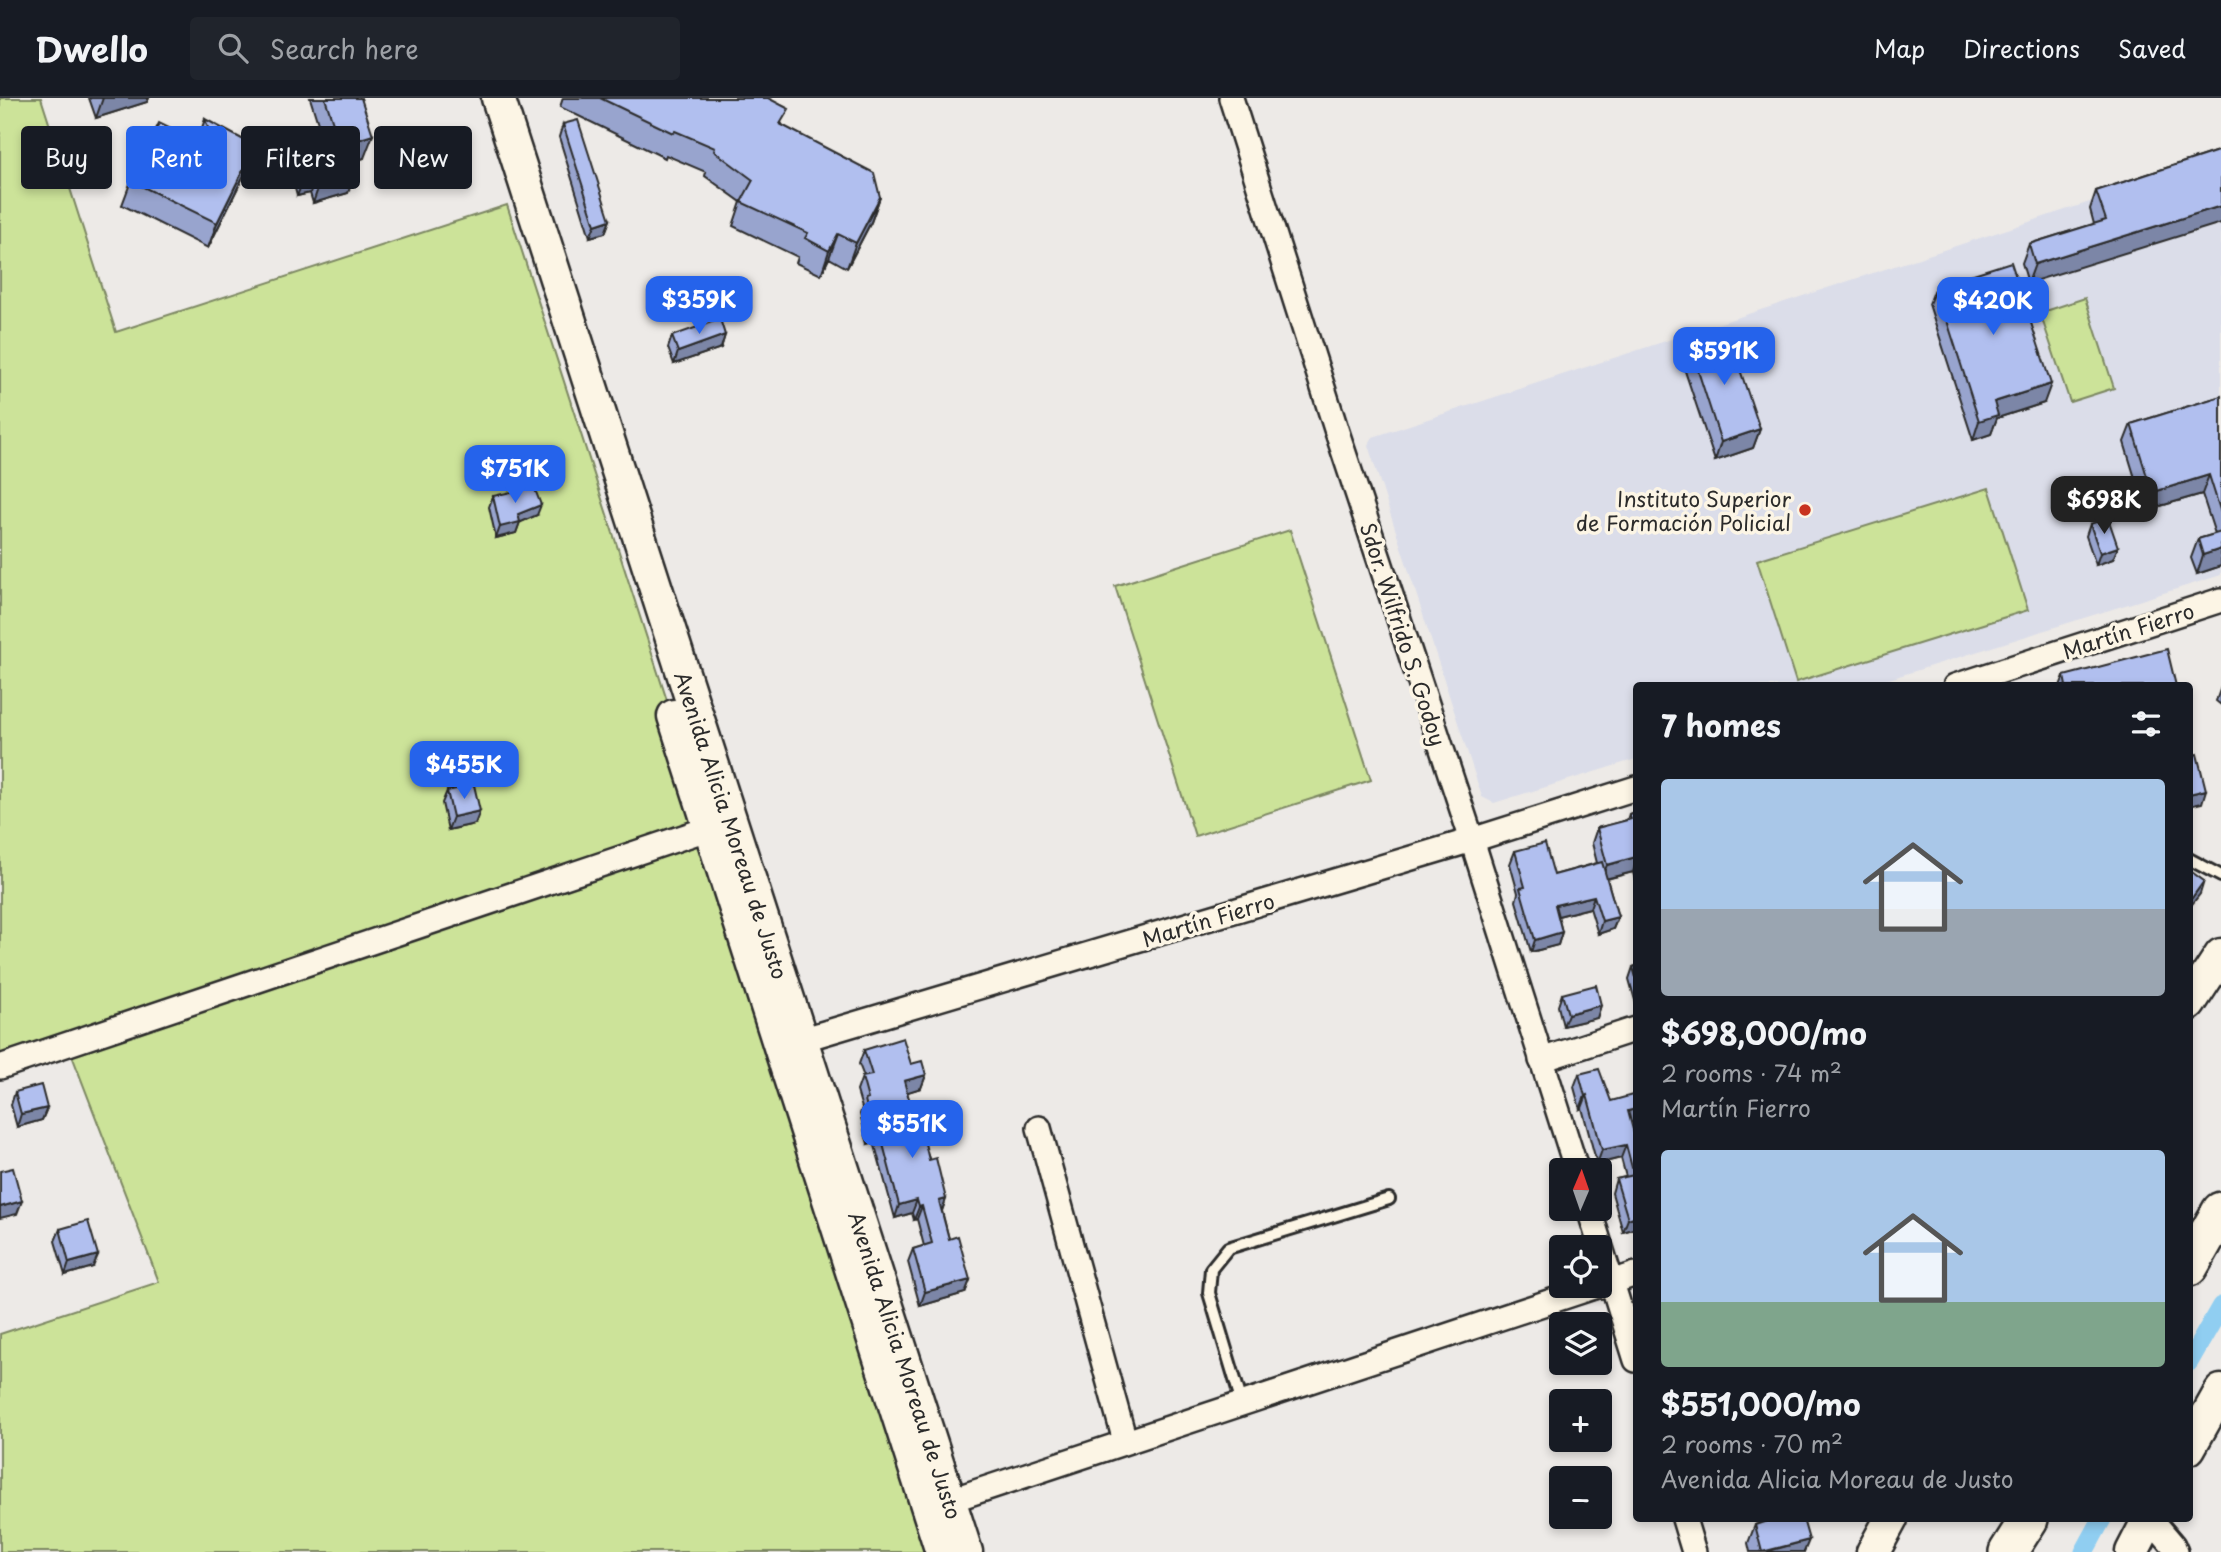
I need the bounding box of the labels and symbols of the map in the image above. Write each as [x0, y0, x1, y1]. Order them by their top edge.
pin: $359K [650, 276, 748, 336]
pin: $420K [1944, 278, 2042, 337]
pin: $591K [1675, 328, 1773, 387]
pin: $751K [466, 446, 564, 505]
pin: $698K [2055, 476, 2153, 536]
place label: Instituto Superior de Formación Policial [1576, 482, 1791, 538]
marker: Instituto Superior de Formación Policial [1797, 502, 1813, 518]
street label: Sdor. Wilfrido S. Godoy [1353, 518, 1455, 750]
street label: Martín Fierro [2058, 594, 2198, 666]
street label: Avenida Alicia Moreau de Justo [667, 667, 797, 983]
pin: $455K [415, 742, 513, 801]
street label: Martín Fierro [1138, 884, 1278, 954]
pin: $551K [863, 1100, 961, 1160]
north arrow [1549, 1158, 1612, 1222]
street label: Avenida Alicia Moreau de Justo [841, 1207, 971, 1523]

